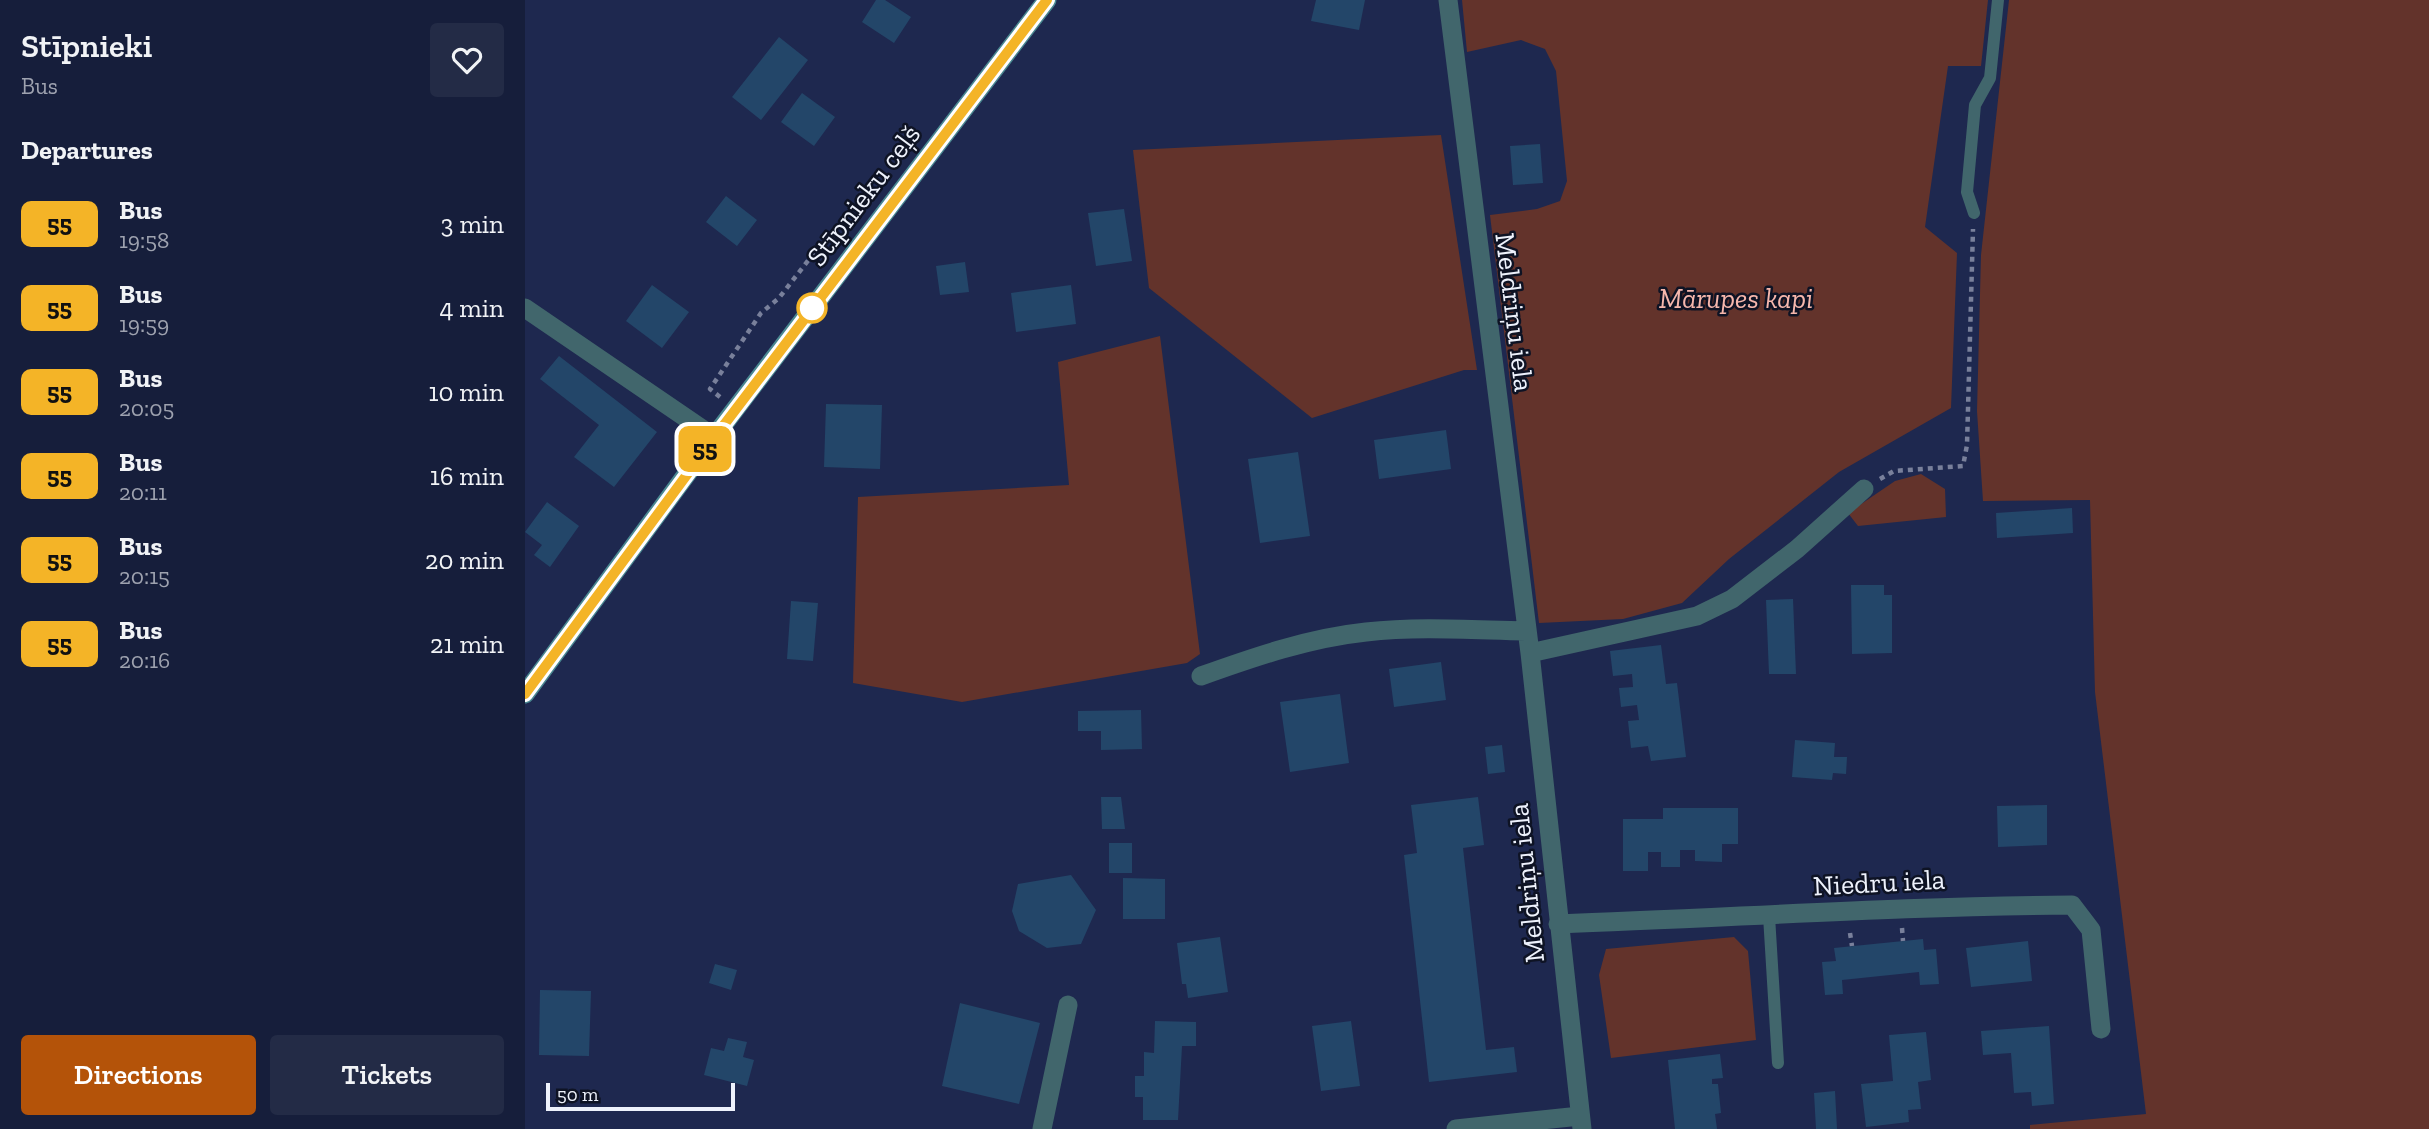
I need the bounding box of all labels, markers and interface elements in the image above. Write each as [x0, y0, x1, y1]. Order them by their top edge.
button: heart [430, 23, 504, 97]
text: Stīpnieki [21, 26, 152, 65]
text: Bus [21, 72, 58, 100]
street label: Stīpnieku ceļš [800, 118, 927, 272]
text: Departures [21, 134, 153, 166]
text: Bus [119, 194, 162, 226]
text: 3 min [441, 208, 504, 240]
text: 55 [47, 209, 72, 238]
text: 19:58 [119, 226, 169, 254]
street label: Meldriņu iela [1488, 231, 1541, 394]
text: Bus [119, 278, 162, 310]
park label: Mārupes kapi [1659, 282, 1813, 315]
text: 4 min [439, 292, 504, 324]
text: 55 [47, 293, 72, 322]
unlabelled marker [797, 293, 827, 323]
text: 19:59 [119, 310, 169, 338]
text: Bus [119, 362, 162, 394]
text: 10 min [428, 376, 504, 408]
text: 55 [47, 377, 72, 406]
text: 20:05 [119, 394, 174, 422]
line badge: 55 [673, 426, 737, 472]
text: 55 [692, 434, 718, 463]
text: Bus [119, 446, 162, 478]
text: 16 min [430, 460, 504, 492]
text: 55 [47, 461, 72, 490]
text: 20:11 [119, 478, 167, 506]
text: Bus [119, 530, 162, 562]
text: 20 min [425, 544, 504, 576]
text: 55 [47, 545, 72, 574]
text: 20:15 [119, 562, 170, 590]
text: Bus [119, 614, 162, 646]
text: 21 min [430, 628, 504, 660]
text: 55 [47, 629, 72, 658]
text: 20:16 [119, 646, 170, 674]
street label: Meldriņu iela [1502, 801, 1551, 964]
street label: Niedru iela [1812, 863, 1946, 902]
button: Directions [21, 1035, 256, 1115]
button: Tickets [270, 1035, 504, 1115]
scale bar [546, 1080, 735, 1112]
text: 50 m [557, 1083, 598, 1106]

